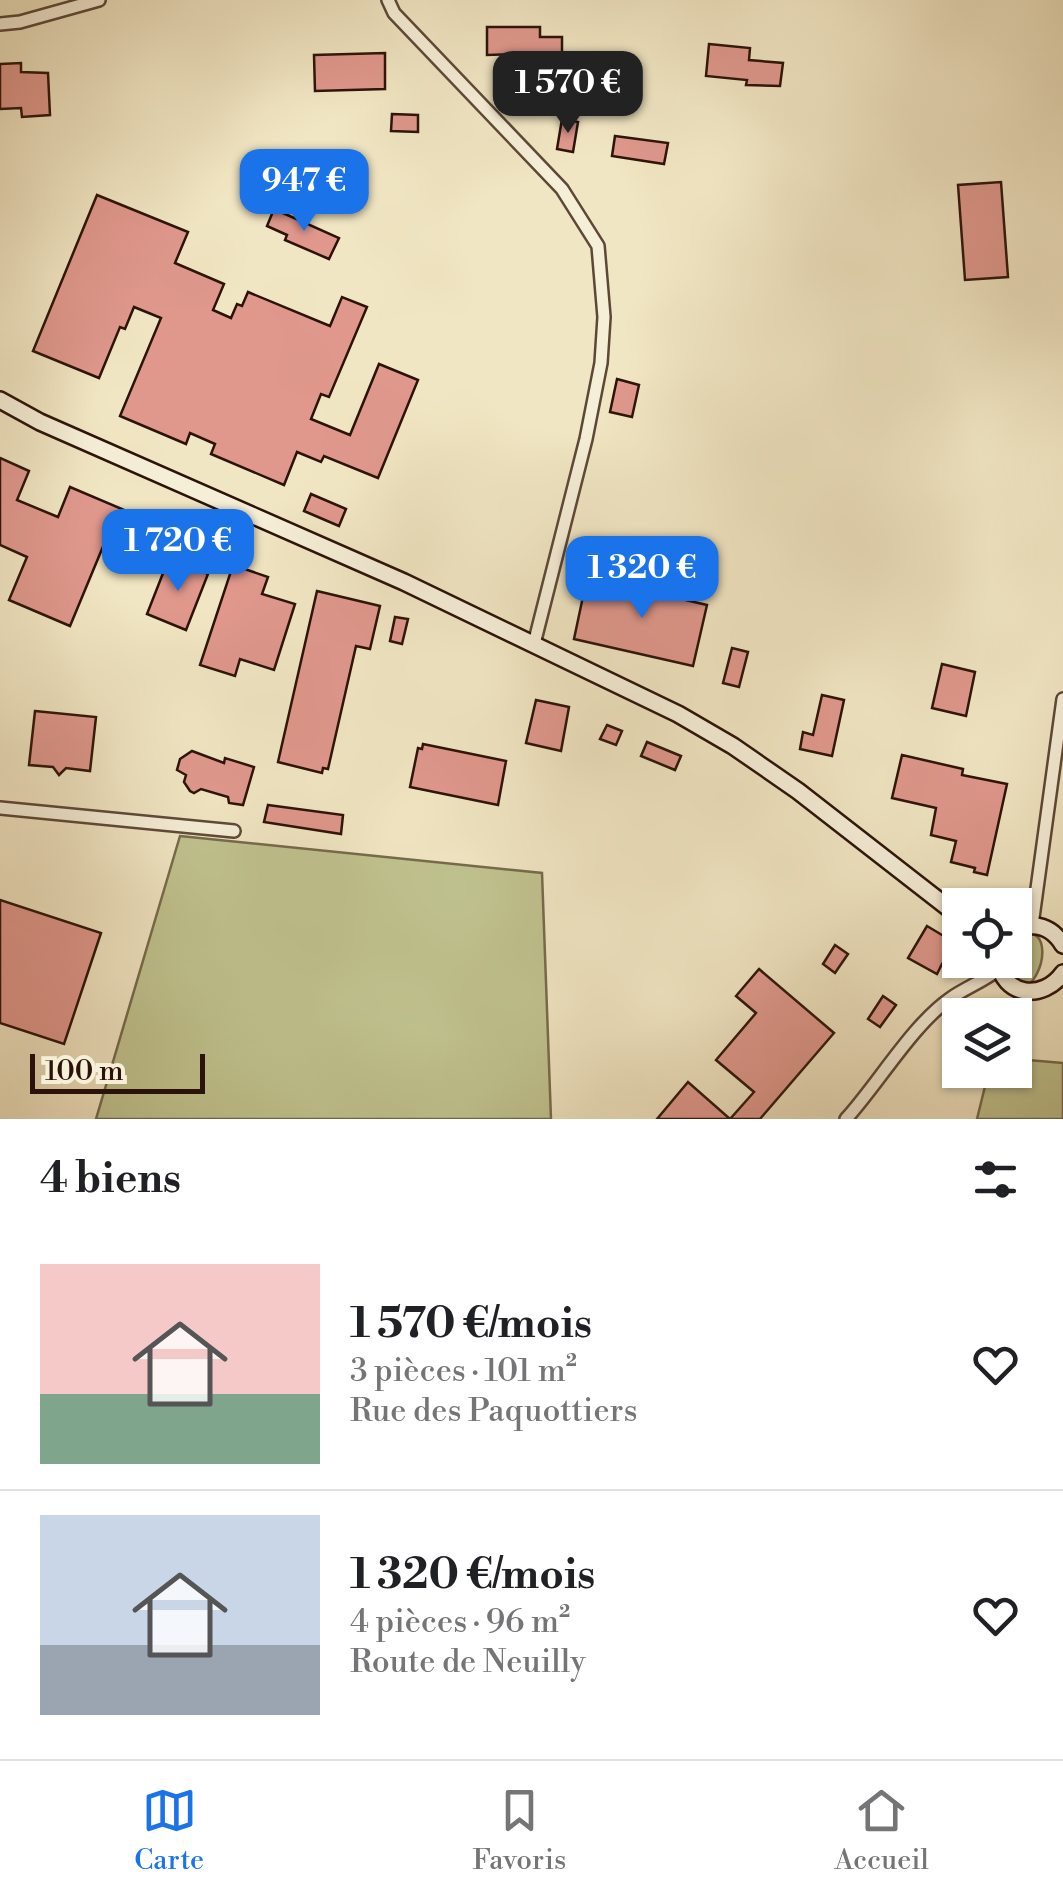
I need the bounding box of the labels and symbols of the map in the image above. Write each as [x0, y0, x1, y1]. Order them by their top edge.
pin: 1 570 € [476, 51, 660, 136]
pin: 947 € [234, 149, 374, 234]
pin: 1 720 € [86, 509, 270, 594]
pin: 1 320 € [550, 536, 734, 621]
scale bar [30, 1049, 205, 1094]

